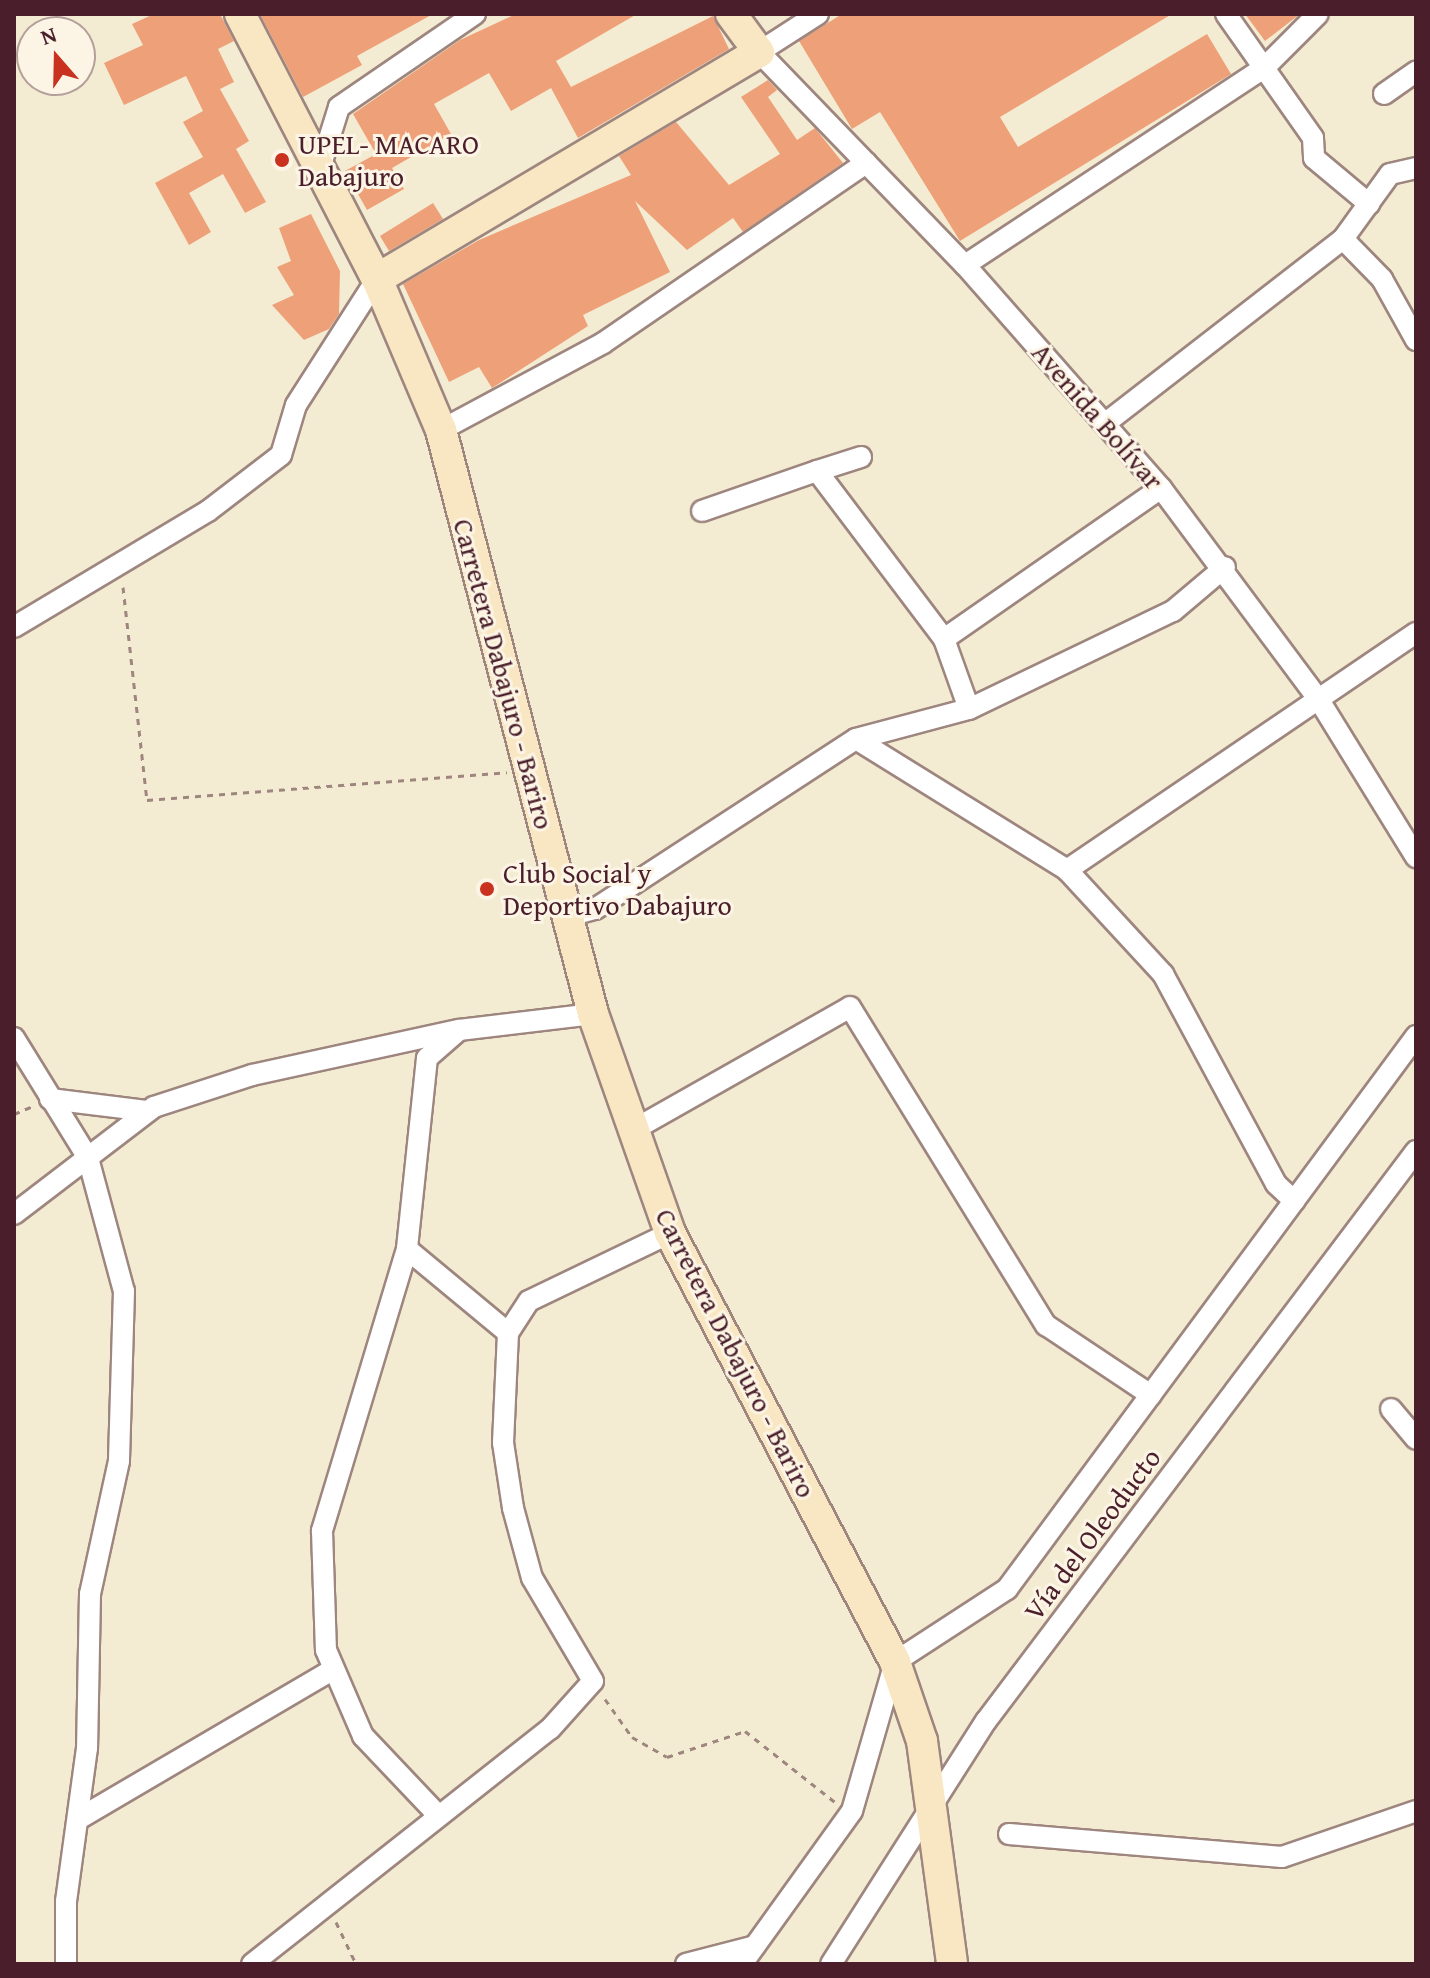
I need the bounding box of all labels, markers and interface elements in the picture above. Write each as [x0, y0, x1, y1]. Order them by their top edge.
north arrow [16, 16, 96, 96]
text: N [36, 18, 61, 53]
place label: UPEL- MACARO Dabajuro [298, 127, 479, 193]
marker: UPEL- MACARO Dabajuro [273, 151, 291, 169]
street label: Avenida Bolívar [1025, 336, 1171, 496]
street label: Carretera Dabajuro - Bariro [446, 515, 562, 833]
place label: Club Social y Deportivo Dabajuro [503, 856, 732, 922]
marker: Club Social y Deportivo Dabajuro [478, 880, 496, 898]
street label: Carretera Dabajuro - Bariro [648, 1203, 824, 1503]
street label: Vía del Oleoducto [1016, 1441, 1168, 1627]

